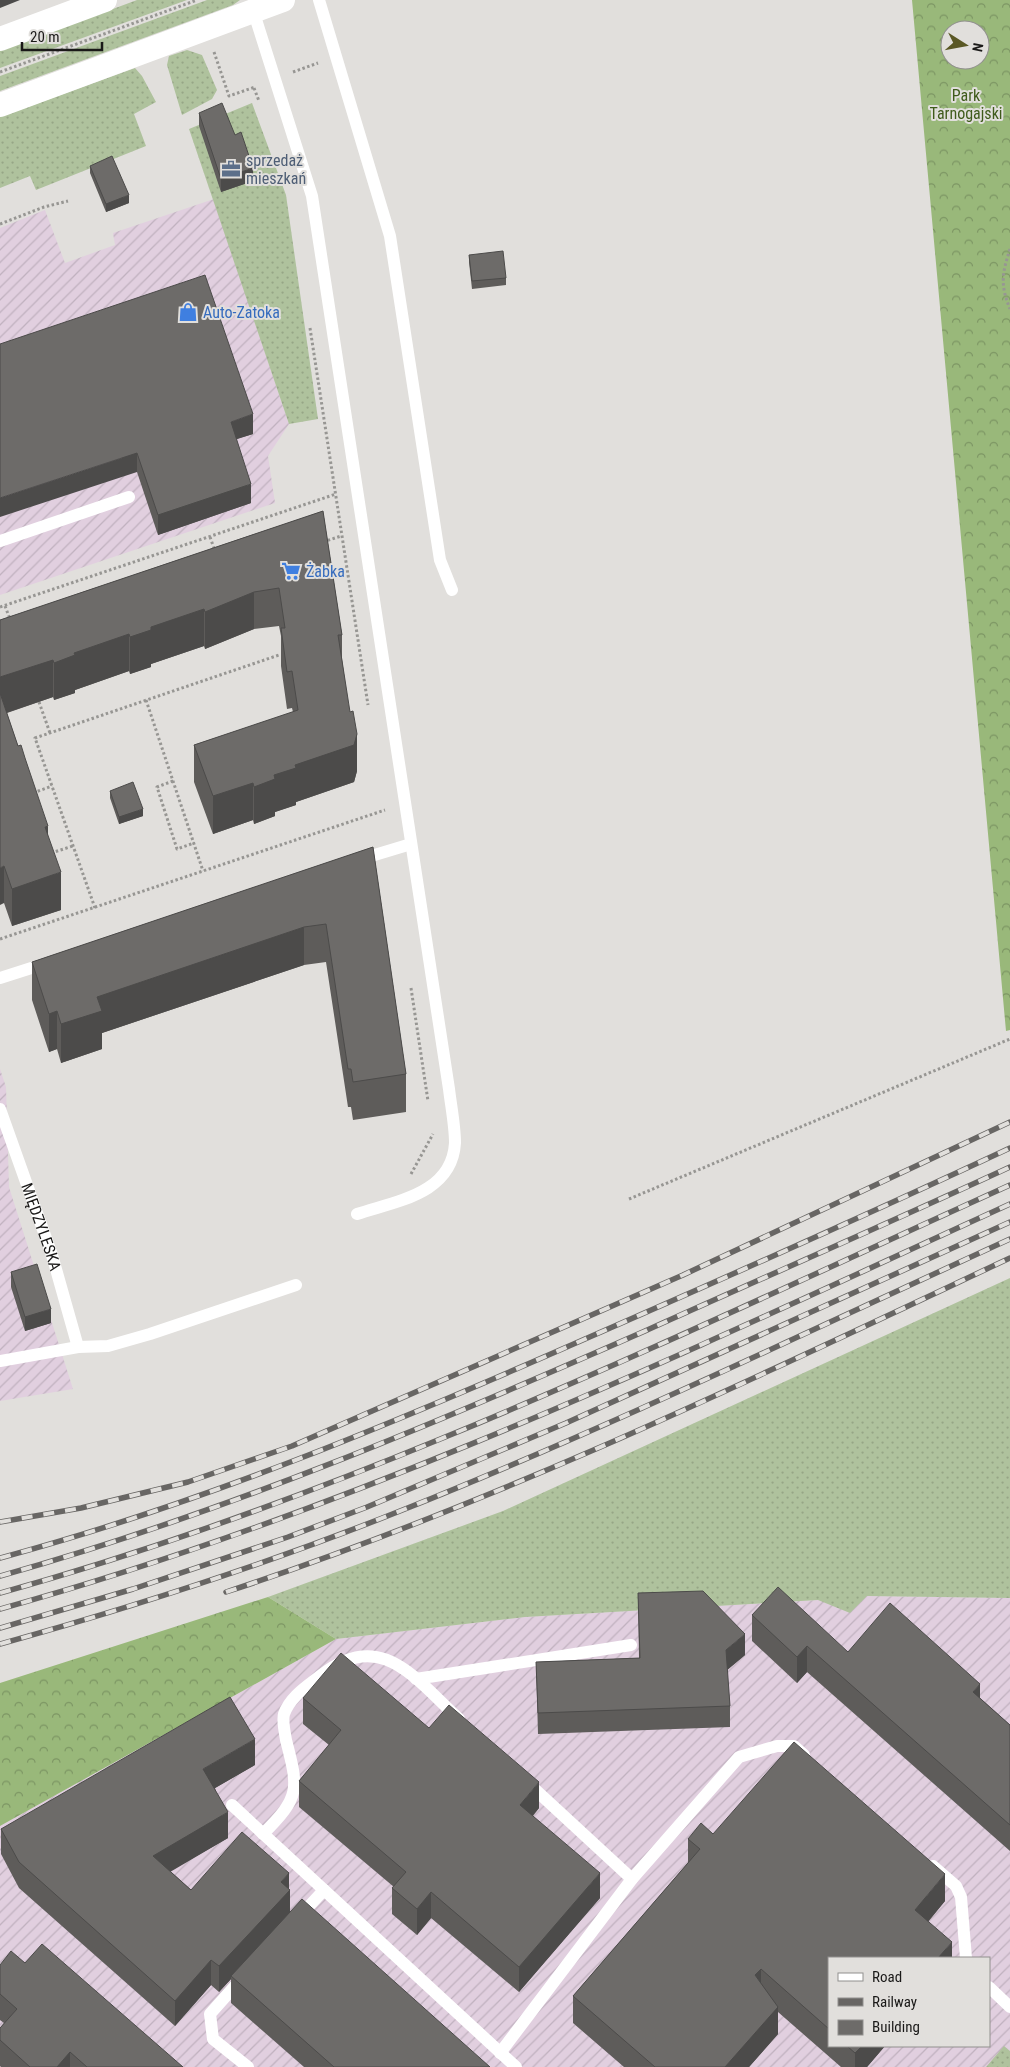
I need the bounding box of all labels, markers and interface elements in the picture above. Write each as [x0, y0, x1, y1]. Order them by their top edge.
scale bar [22, 20, 102, 52]
north arrow [940, 20, 990, 70]
text: 20 m [30, 28, 60, 46]
text: N [969, 42, 986, 53]
park label: Park Tarnogajski [929, 86, 1003, 123]
place label: sprzedaż mieszkań [246, 151, 306, 188]
office icon: sprzedaż mieszkań [220, 158, 242, 180]
shop icon: Auto-Zatoka [177, 301, 199, 323]
place label: Auto-Zatoka [203, 303, 280, 322]
supermarket icon: Żabka [280, 560, 302, 582]
place label: Żabka [306, 562, 345, 581]
street label: MIĘDZYLESKA [17, 1181, 65, 1273]
legend [828, 1957, 990, 2047]
text: Road [872, 1968, 902, 1986]
text: Railway [872, 1993, 917, 2011]
text: Building [872, 2018, 920, 2036]

